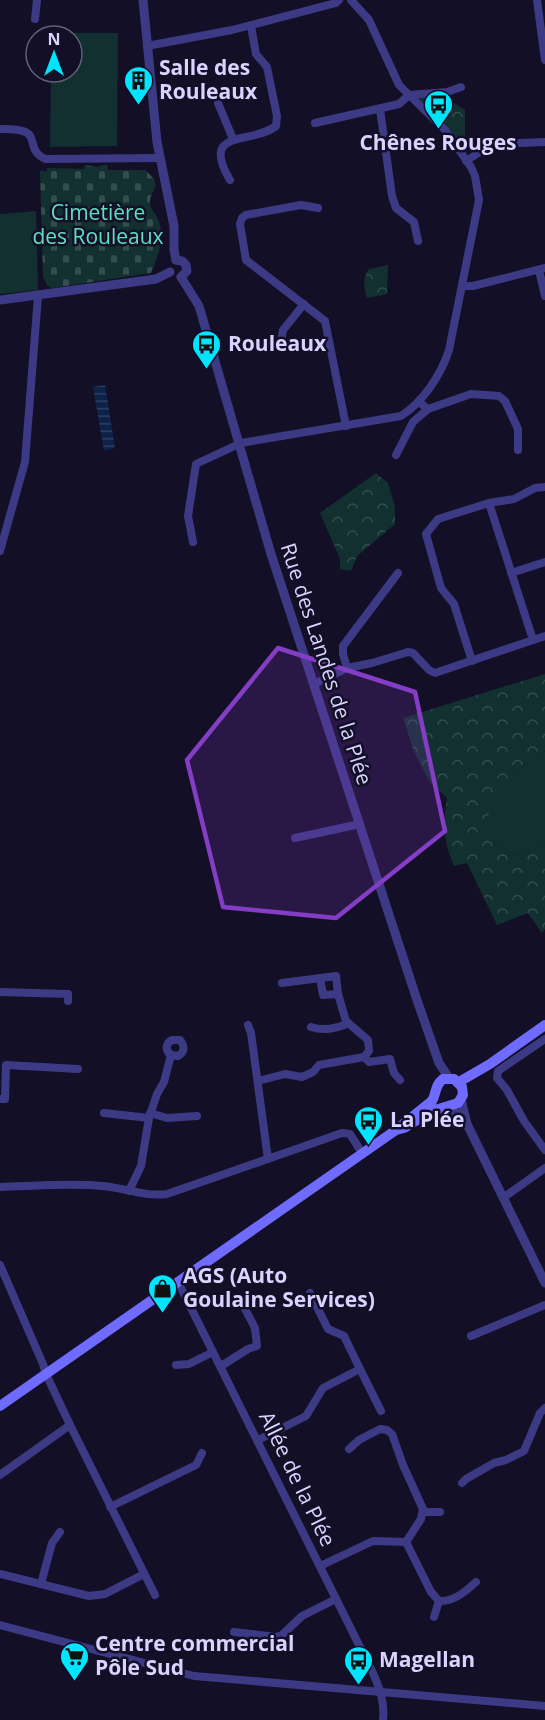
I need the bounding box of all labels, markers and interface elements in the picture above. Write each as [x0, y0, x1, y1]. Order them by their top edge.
north arrow [24, 24, 84, 84]
text: N [47, 28, 61, 50]
place label: Salle des Rouleaux [159, 53, 258, 105]
building icon: Salle des Rouleaux [122, 64, 154, 106]
bus stop icon: Chênes Rouges [422, 88, 454, 130]
place label: Chênes Rouges [359, 128, 517, 156]
park label: Cimetière des Rouleaux [32, 198, 164, 250]
bus stop icon: Rouleaux [191, 328, 223, 370]
place label: Rouleaux [228, 329, 327, 357]
street label: Rue des Landes de la Plée [275, 539, 379, 788]
bus stop icon: La Plée [353, 1104, 385, 1146]
place label: La Plée [390, 1105, 464, 1133]
place label: AGS (Auto Goulaine Services) [183, 1261, 375, 1313]
shop icon: AGS (Auto Goulaine Services) [146, 1272, 178, 1314]
street label: Allée de la Plée [253, 1406, 343, 1551]
place label: Centre commercial Pôle Sud [95, 1629, 294, 1681]
supermarket icon: Centre commercial Pôle Sud [58, 1640, 90, 1682]
bus stop icon: Magellan [342, 1644, 374, 1686]
place label: Magellan [379, 1645, 475, 1673]

